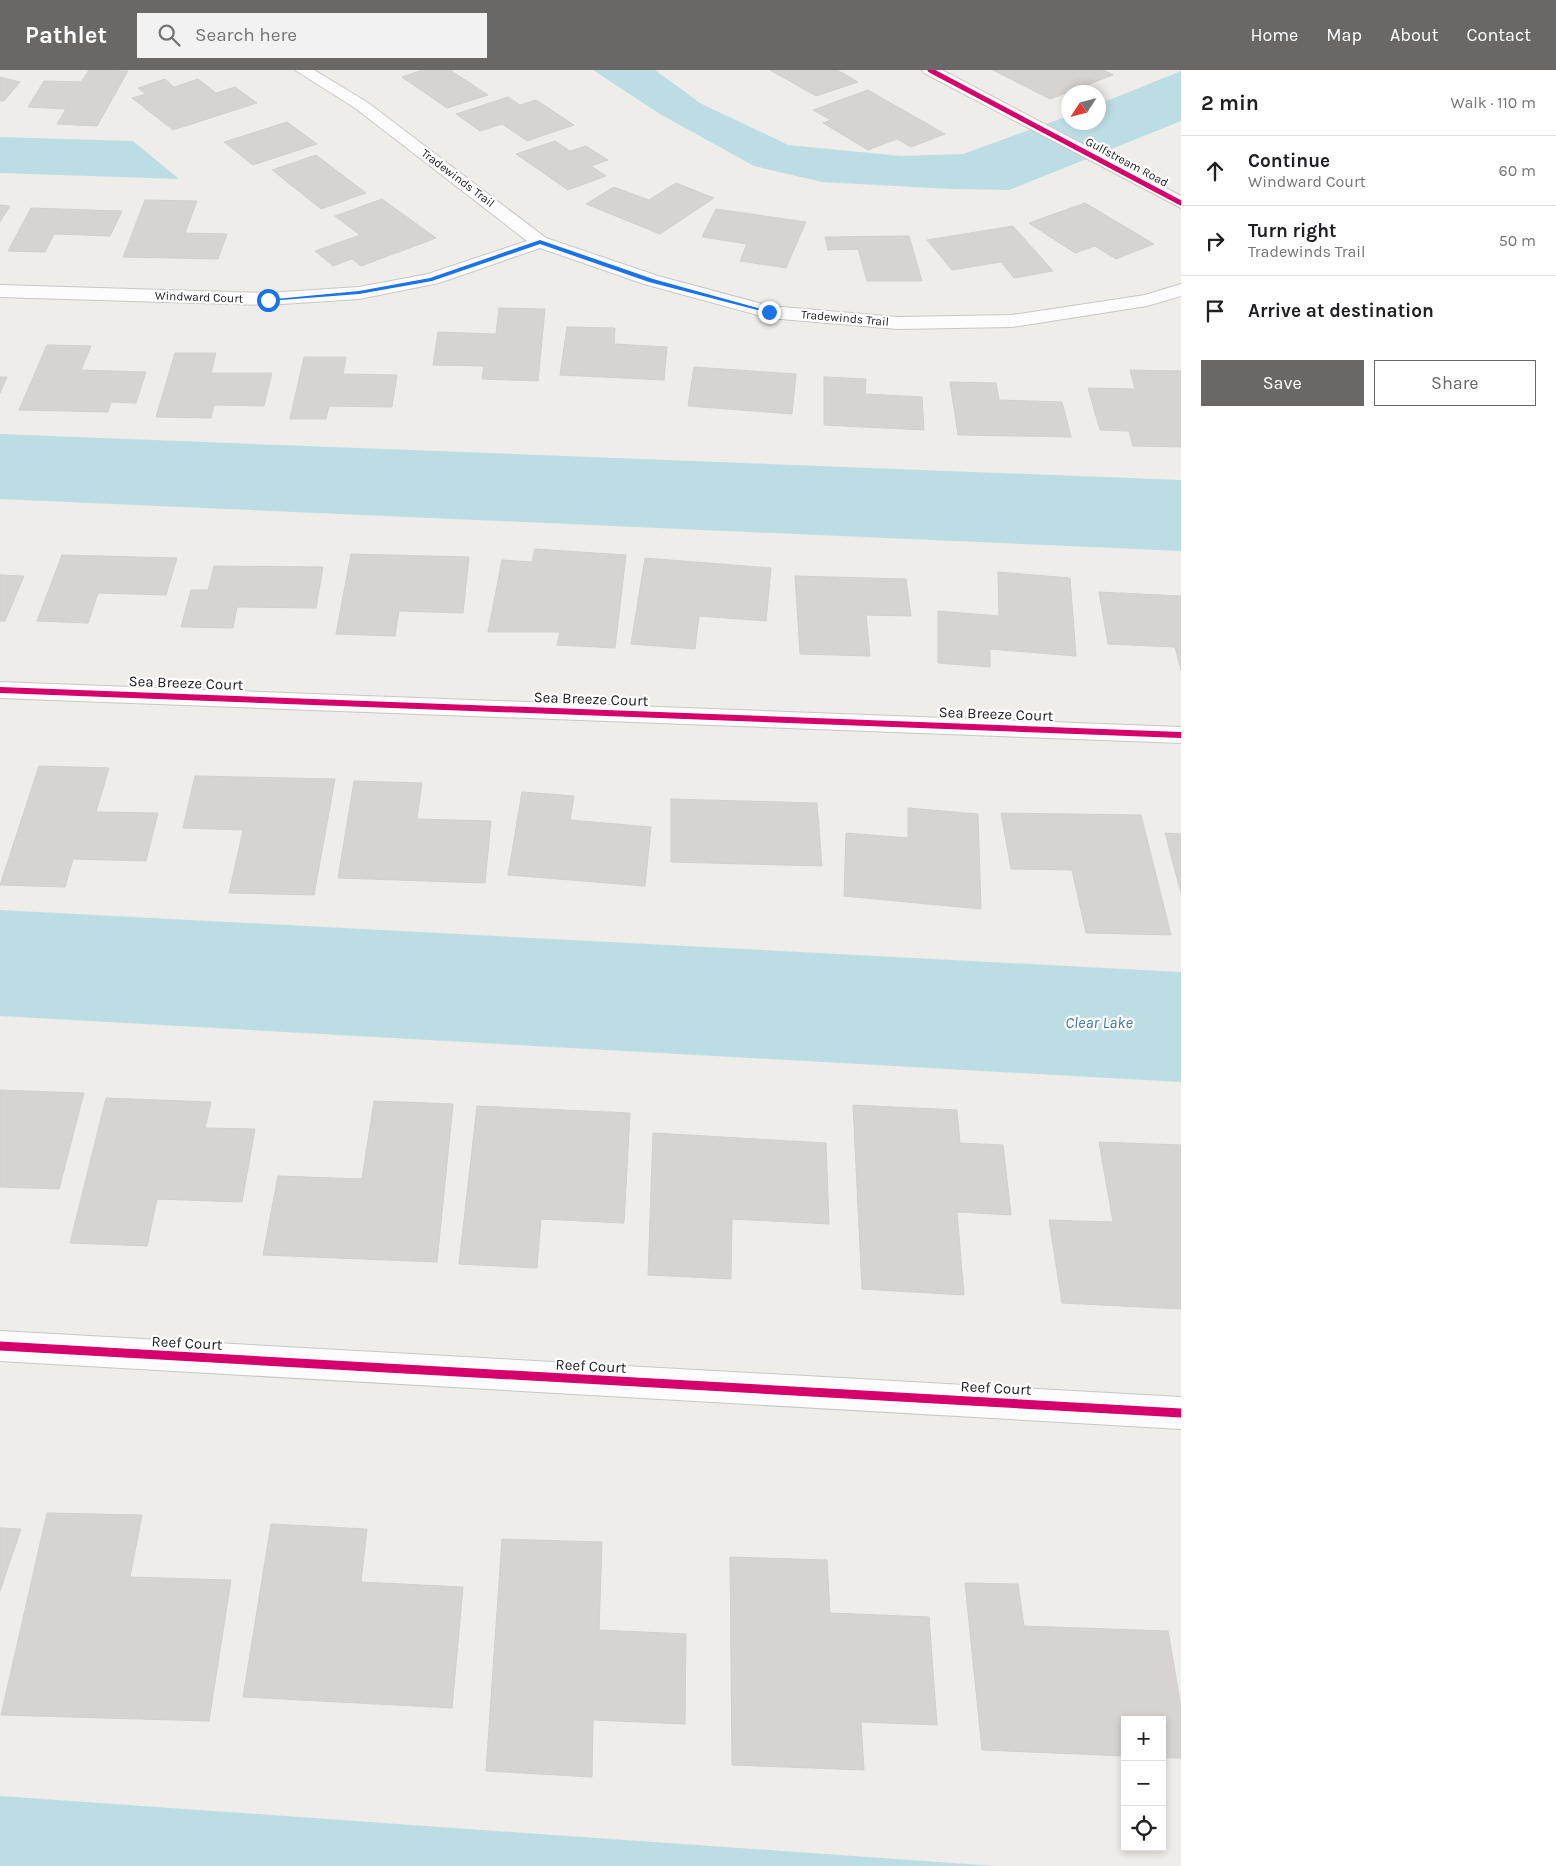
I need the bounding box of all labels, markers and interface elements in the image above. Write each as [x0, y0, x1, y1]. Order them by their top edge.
search box [137, 13, 487, 58]
text: Pathlet [25, 21, 107, 49]
icon: search [155, 21, 183, 49]
text: Search here [195, 24, 297, 46]
text: Home [1250, 24, 1298, 46]
text: Map [1326, 24, 1362, 46]
text: About [1390, 24, 1439, 46]
text: Contact [1467, 24, 1531, 46]
north arrow [1061, 85, 1106, 130]
text: 2 min [1201, 91, 1259, 115]
text: Walk · 110 m [1451, 93, 1536, 112]
street label: Gulfstream Road [1083, 134, 1171, 190]
street label: Tradewinds Trail [419, 146, 497, 210]
text: Continue [1248, 150, 1330, 172]
icon: ahead [1201, 157, 1229, 185]
text: 60 m [1499, 161, 1536, 180]
text: Windward Court [1248, 172, 1366, 191]
text: Turn right [1248, 220, 1337, 242]
icon: right [1201, 227, 1229, 255]
text: 50 m [1499, 231, 1536, 250]
text: Tradewinds Trail [1248, 242, 1366, 261]
street label: Windward Court [155, 288, 244, 306]
route start [257, 289, 280, 312]
icon: arrive [1201, 297, 1229, 325]
text: Arrive at destination [1248, 300, 1434, 322]
route end [758, 301, 781, 324]
street label: Tradewinds Trail [800, 307, 890, 329]
button: Save [1201, 360, 1364, 406]
button: Share [1374, 360, 1536, 406]
street label: Sea Breeze Court [128, 672, 244, 694]
street label: Sea Breeze Court [533, 688, 649, 710]
street label: Sea Breeze Court [938, 703, 1054, 725]
water label: Clear Lake [1065, 1013, 1133, 1032]
street label: Reef Court [151, 1332, 223, 1354]
street label: Reef Court [555, 1355, 627, 1377]
street label: Reef Court [960, 1377, 1032, 1399]
map controls [1121, 1716, 1166, 1851]
button: + [1121, 1716, 1166, 1761]
button: − [1121, 1761, 1166, 1806]
button: locate [1121, 1806, 1166, 1851]

